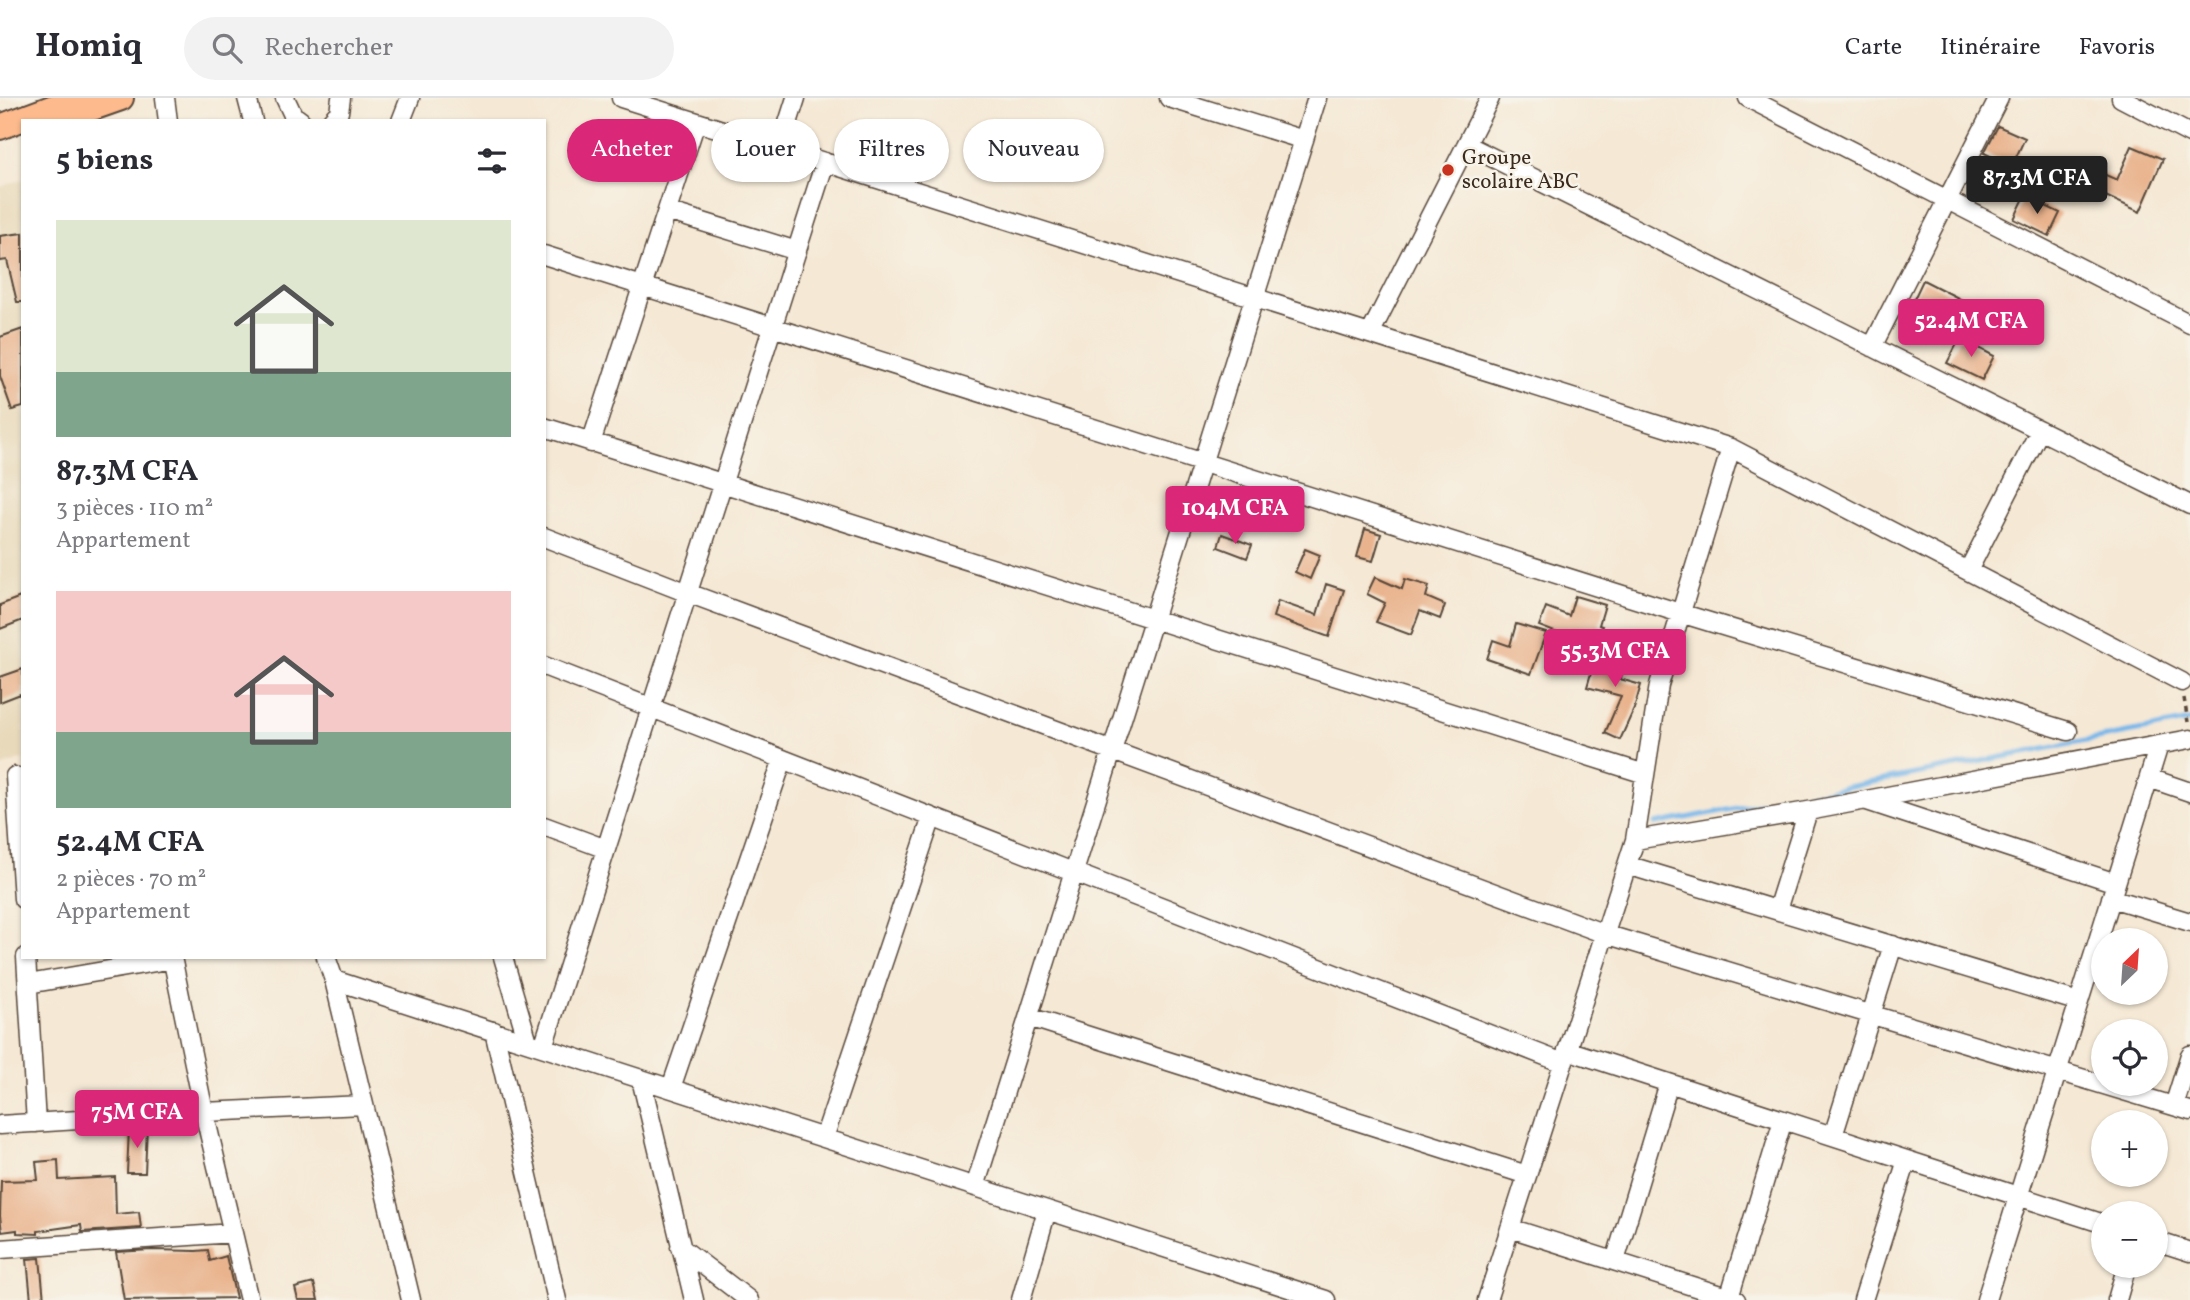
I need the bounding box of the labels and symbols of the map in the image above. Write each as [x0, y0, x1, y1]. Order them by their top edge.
place label: Groupe scolaire ABC [1462, 144, 1579, 197]
pin: 87.3M CFA [1957, 156, 2117, 216]
marker: Groupe scolaire ABC [1440, 162, 1456, 178]
pin: 52.4M CFA [1891, 300, 2051, 359]
pin: 104M CFA [1163, 486, 1307, 546]
pin: 55.3M CFA [1535, 630, 1695, 689]
north arrow [2091, 928, 2168, 1004]
pin: 75M CFA [72, 1090, 202, 1150]

